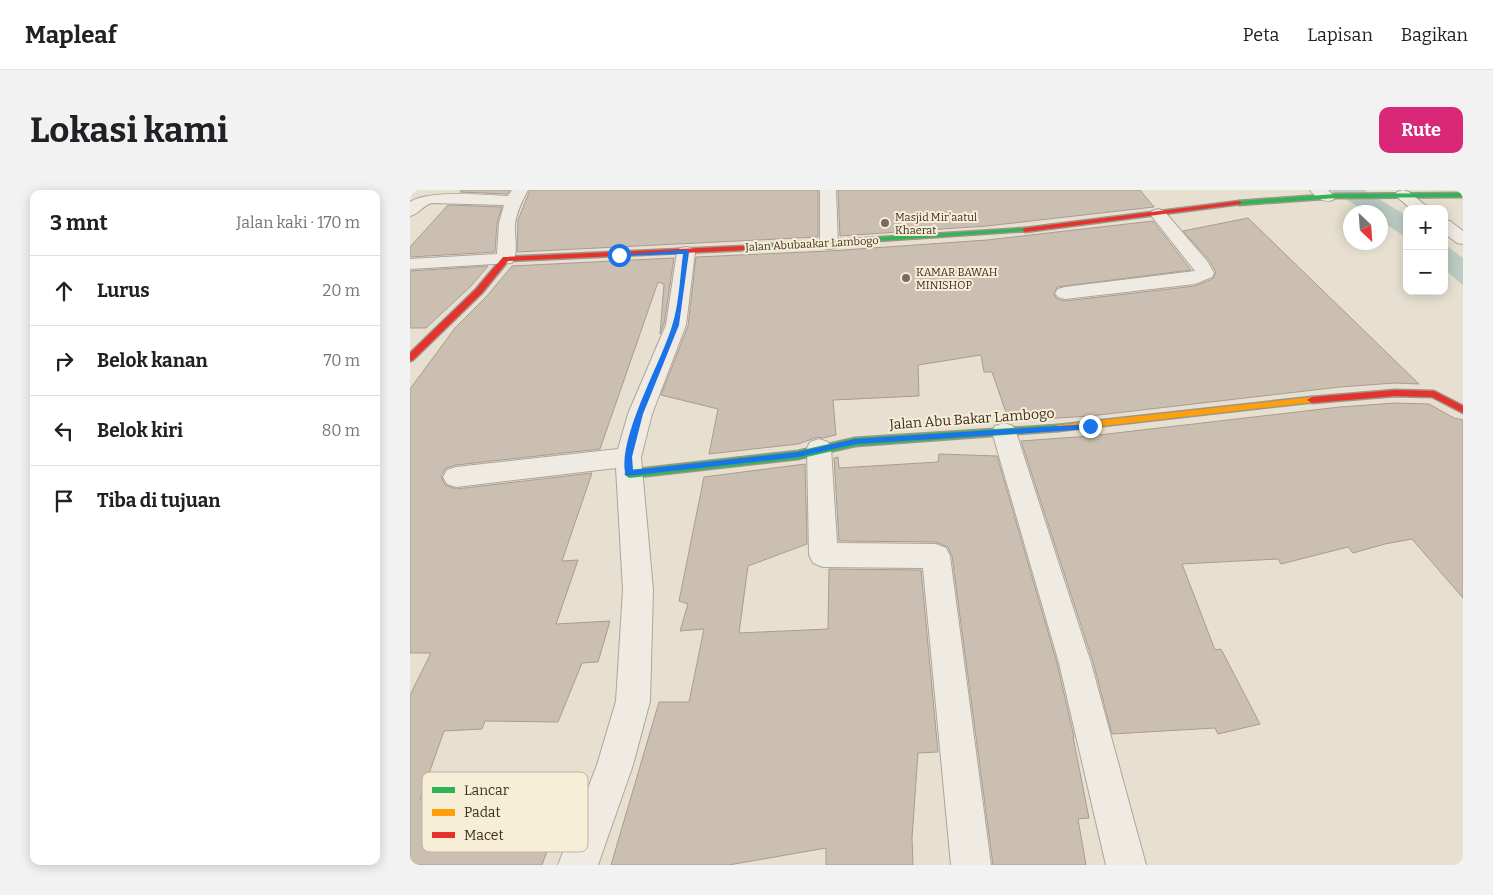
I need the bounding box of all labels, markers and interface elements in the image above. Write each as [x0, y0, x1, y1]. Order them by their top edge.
text: Mapleaf [25, 21, 117, 49]
text: Peta [1243, 24, 1279, 46]
text: Lapisan [1307, 24, 1373, 46]
text: Bagikan [1401, 24, 1468, 46]
button: Rute [1379, 107, 1463, 153]
text: Lokasi kami [30, 109, 228, 151]
north arrow [1343, 205, 1388, 250]
map controls [1403, 205, 1448, 295]
button: + [1403, 205, 1448, 250]
text: 3 mnt [50, 210, 108, 236]
place label: Masjid Mir'aatul Khaerat [895, 211, 977, 237]
text: Jalan kaki · 170 m [236, 213, 360, 232]
marker: Masjid Mir'aatul Khaerat [879, 217, 891, 229]
street label: Jalan Abubaakar Lambogo [744, 234, 879, 254]
route start [608, 244, 631, 267]
button: − [1403, 250, 1448, 295]
place label: KAMAR BAWAH MINISHOP [916, 266, 998, 292]
marker: KAMAR BAWAH MINISHOP [900, 272, 912, 284]
icon: ahead [50, 277, 78, 305]
text: Lurus [97, 279, 150, 302]
text: 20 m [323, 281, 360, 300]
icon: right [50, 347, 78, 375]
text: Belok kanan [97, 349, 208, 372]
text: 70 m [324, 351, 360, 370]
street label: Jalan Abu Bakar Lambogo [888, 405, 1055, 433]
route end [1079, 415, 1102, 438]
icon: left [50, 417, 78, 445]
text: Belok kiri [97, 419, 183, 442]
text: 80 m [322, 421, 360, 440]
icon: arrive [50, 487, 78, 515]
text: Tiba di tujuan [97, 489, 221, 512]
legend [422, 772, 588, 852]
text: Lancar [464, 782, 509, 799]
text: Padat [464, 804, 501, 821]
text: Macet [464, 827, 504, 844]

